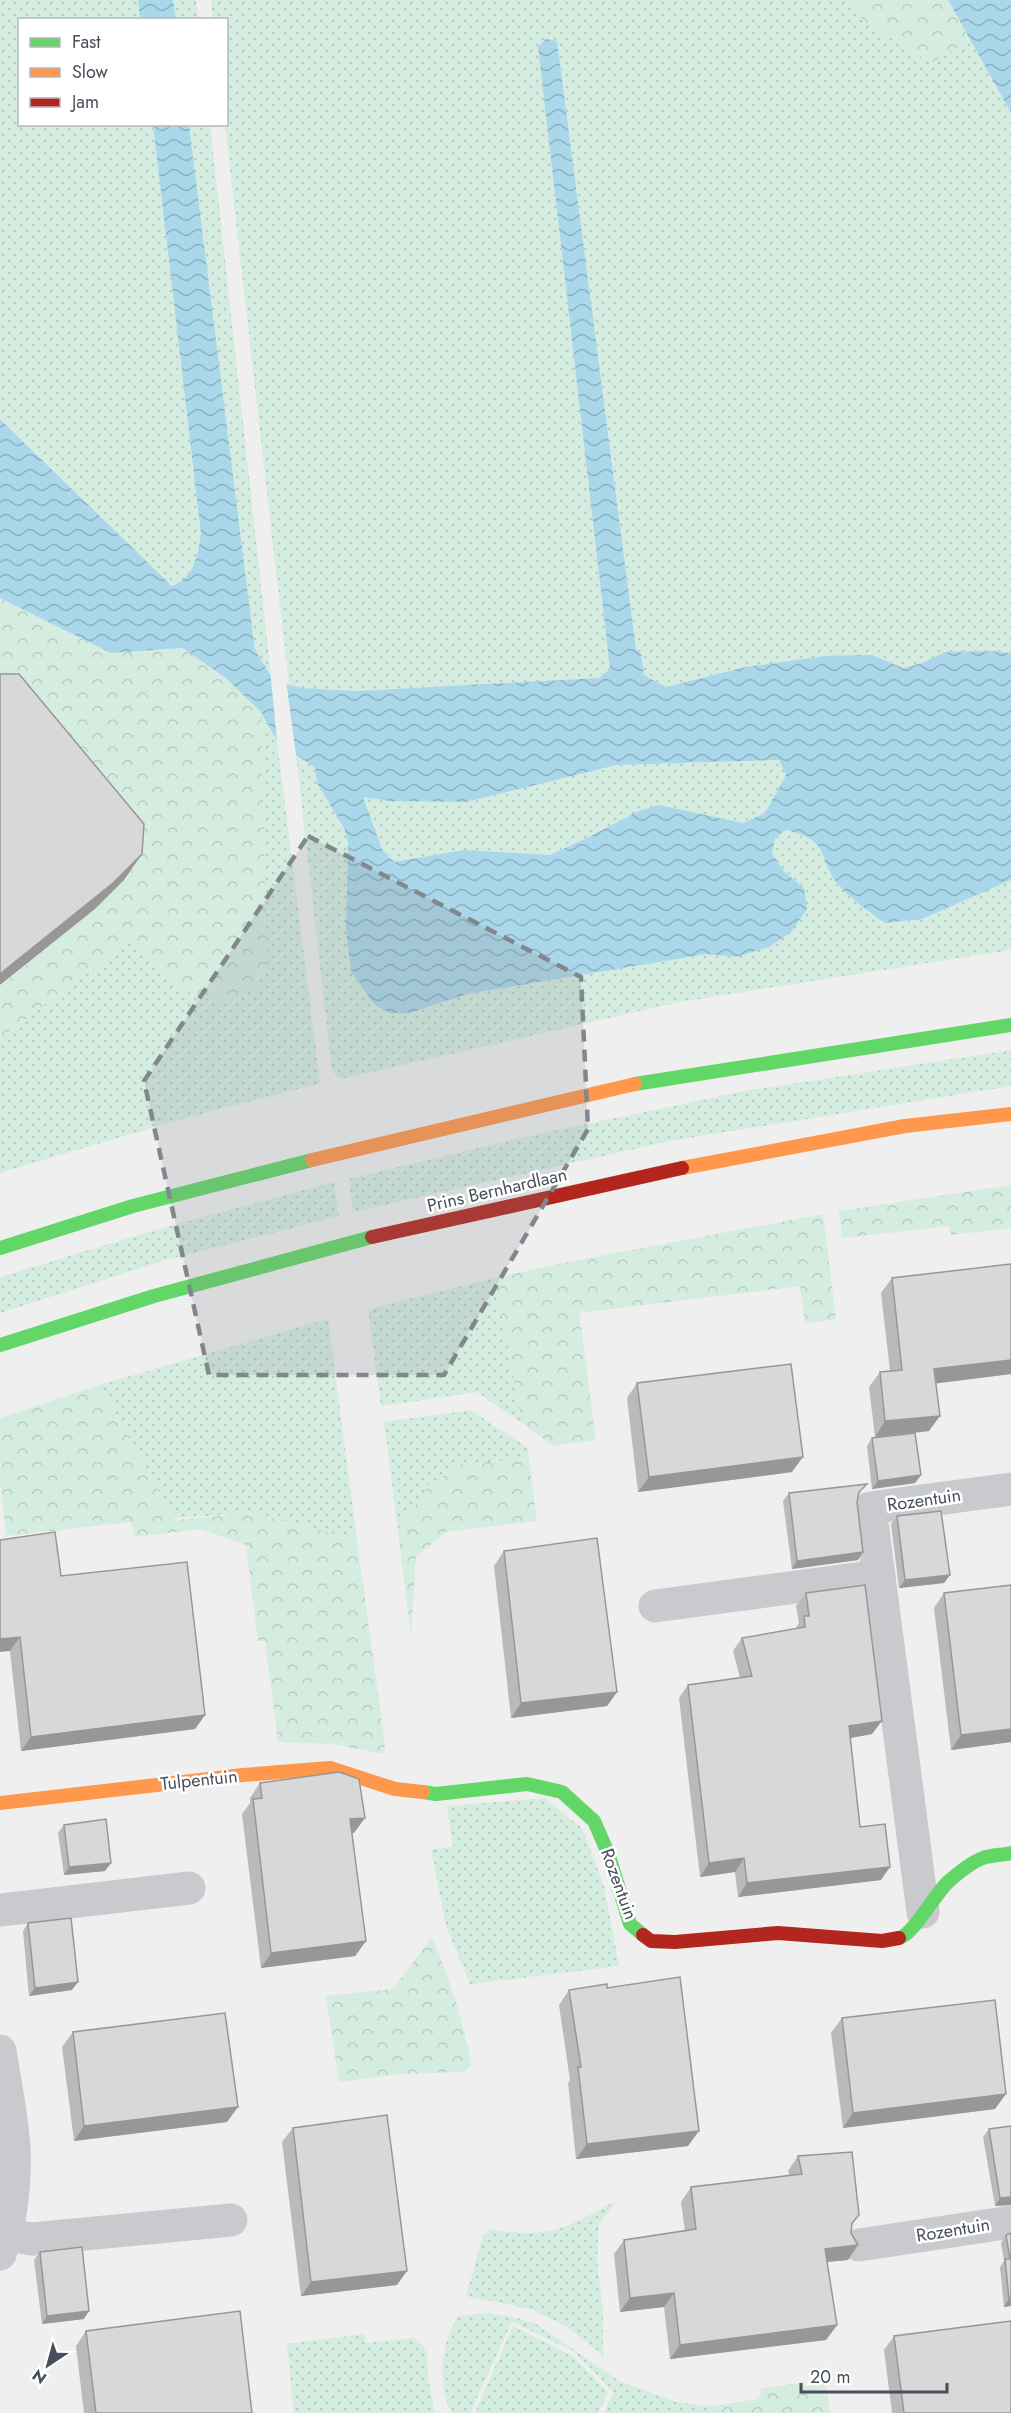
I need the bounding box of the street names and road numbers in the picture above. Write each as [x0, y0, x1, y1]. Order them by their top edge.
street label: Prins Bernhardlaan [424, 1161, 570, 1219]
street label: Rozentuin [885, 1482, 963, 1518]
street label: Tulpentuin [159, 1763, 239, 1797]
street label: Rozentuin [594, 1845, 644, 1923]
street label: Rozentuin [914, 2211, 992, 2249]

